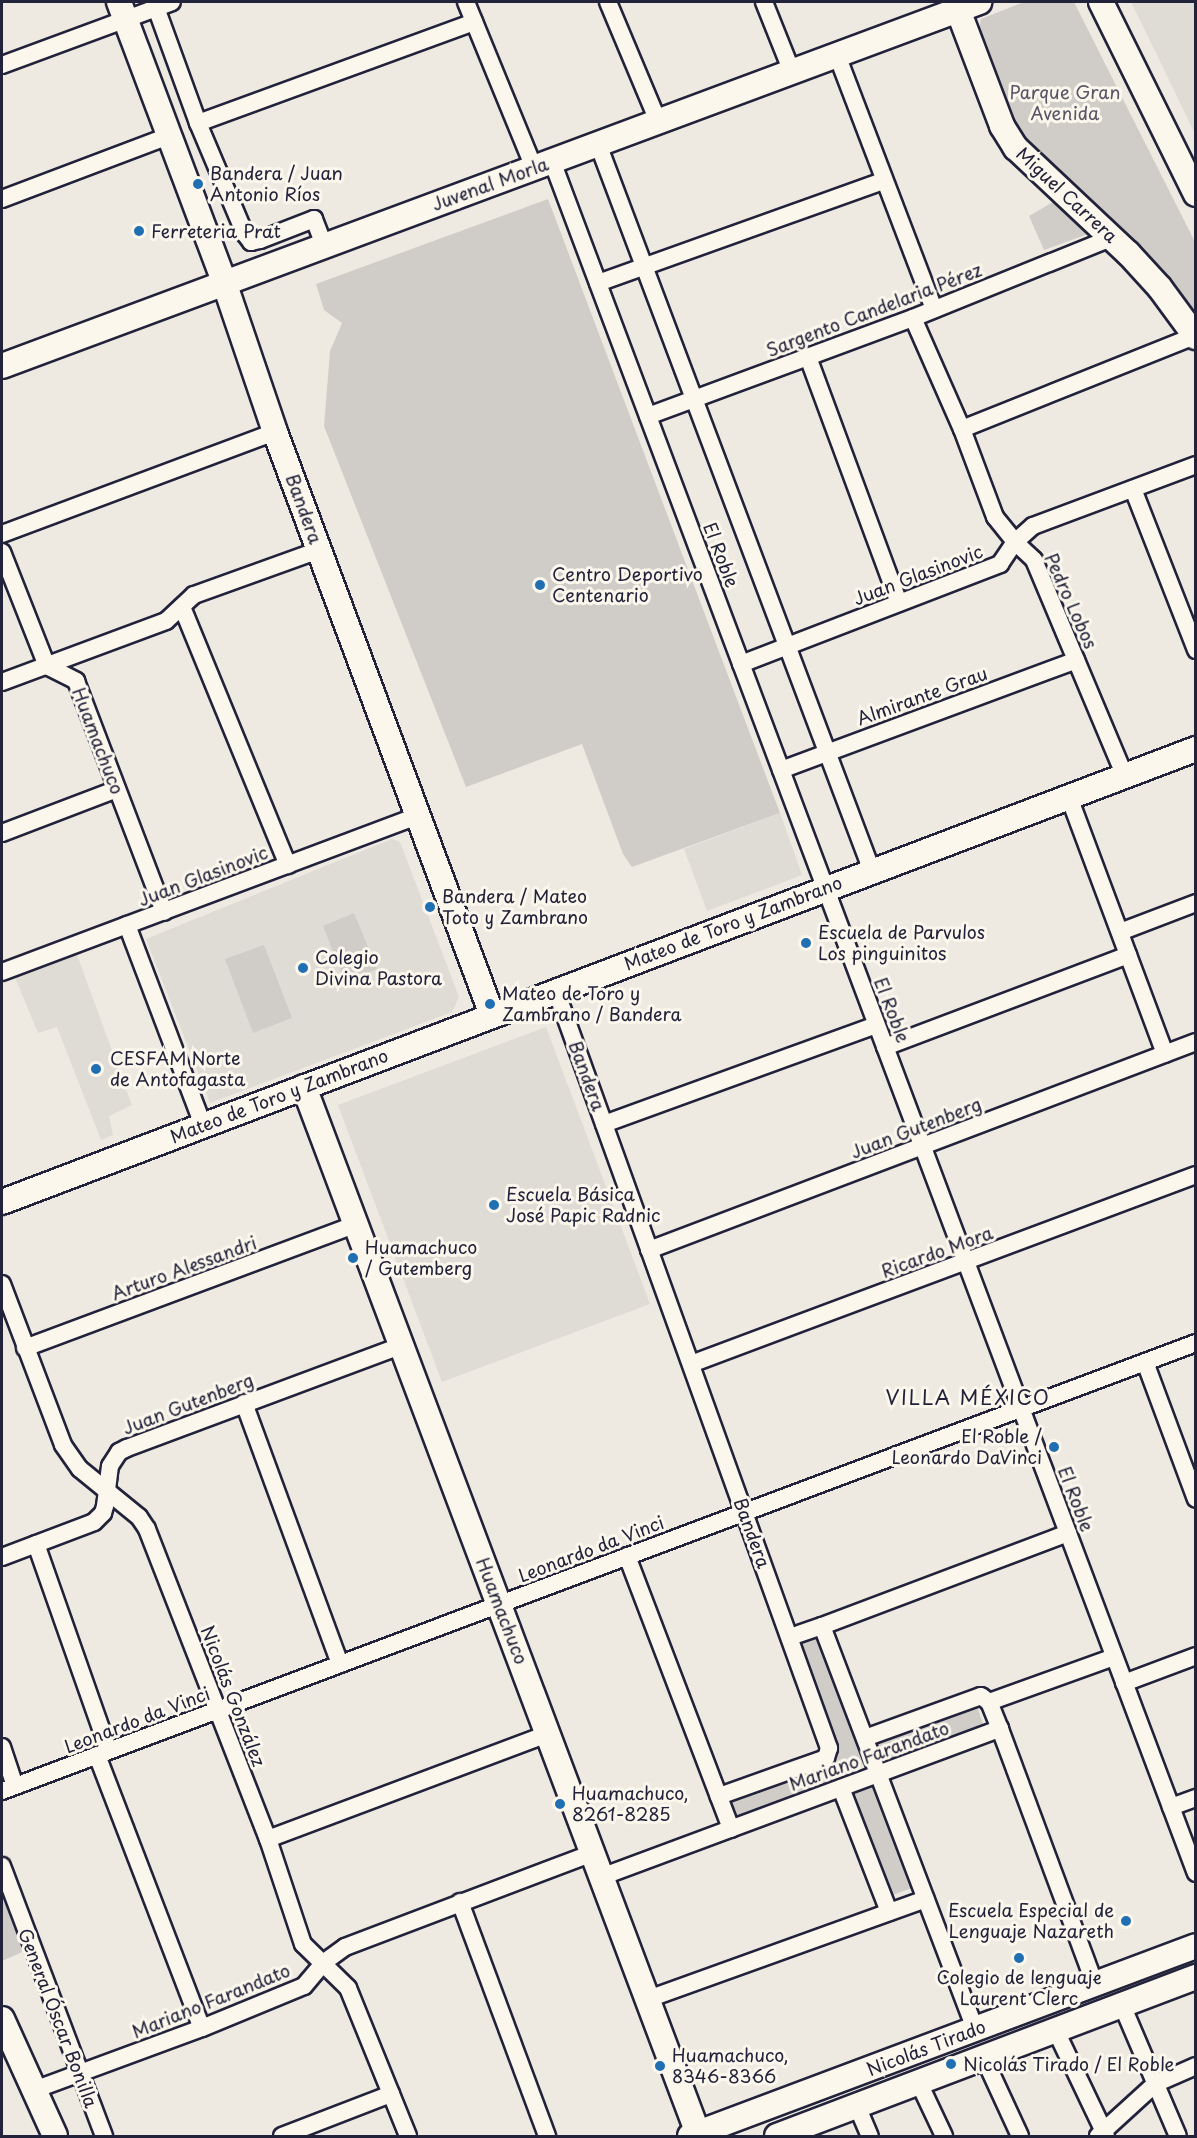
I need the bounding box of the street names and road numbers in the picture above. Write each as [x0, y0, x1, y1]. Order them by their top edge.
street label: Miguel Carrera [1011, 142, 1123, 248]
street label: Juvenal Morla [429, 153, 551, 215]
street label: Sargento Candelaria Pérez [763, 259, 985, 361]
street label: Bandera [281, 471, 327, 547]
street label: El Roble [699, 519, 743, 591]
street label: Juan Glasinovic [850, 540, 986, 610]
street label: Pedro Lobos [1040, 550, 1102, 652]
street label: Almirante Grau [854, 662, 990, 730]
street label: Huamachuco [68, 685, 128, 797]
street label: Juan Glasinovic [135, 841, 271, 911]
street label: Mateo de Toro y Zambrano [620, 871, 846, 975]
street label: El Roble [870, 974, 914, 1046]
street label: Bandera [564, 1038, 610, 1114]
street label: Mateo de Toro y Zambrano [166, 1044, 392, 1148]
street label: Juan Gutenberg [847, 1093, 985, 1163]
street label: Ricardo Mora [878, 1222, 996, 1282]
street label: Arturo Alessandri [108, 1231, 260, 1305]
street label: Juan Gutenberg [119, 1369, 257, 1439]
street label: El Roble [1054, 1463, 1098, 1535]
street label: Bandera [729, 1495, 775, 1571]
street label: Leonardo da Vinci [515, 1511, 667, 1587]
street label: Huamachuco [472, 1555, 532, 1667]
street label: Nicolás González [196, 1622, 270, 1770]
street label: Leonardo da Vinci [61, 1682, 213, 1758]
street label: Mariano Farandato [787, 1717, 951, 1795]
street label: General Óscar Bonilla [14, 1925, 102, 2111]
street label: Mariano Farandato [129, 1960, 293, 2042]
street label: Nicolás Tirado [863, 2015, 989, 2081]

